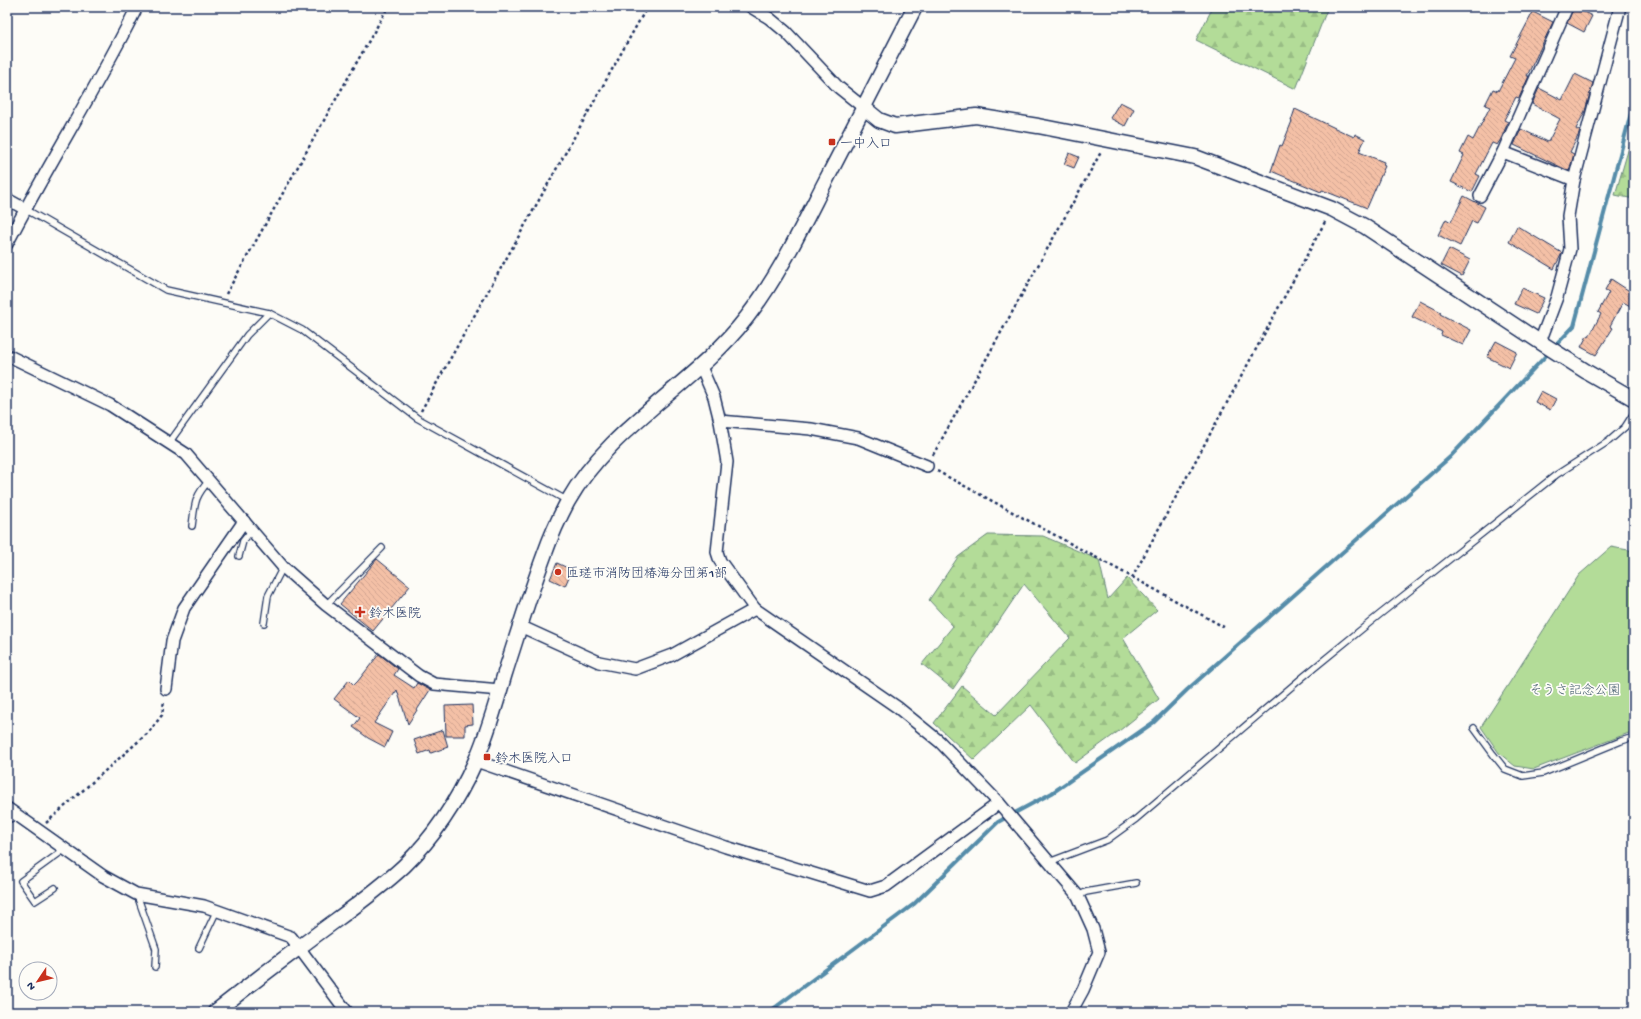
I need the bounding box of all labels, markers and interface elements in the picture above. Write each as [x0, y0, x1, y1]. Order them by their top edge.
marker: 一中入口 [827, 137, 837, 147]
place label: 一中入口 [840, 137, 892, 152]
place label: 匝瑳市消防団椿海分団第1部 [566, 566, 727, 582]
marker: 匝瑳市消防団椿海分団第1部 [553, 567, 563, 577]
marker: 鈴木医院 [354, 606, 366, 618]
place label: 鈴木医院 [369, 606, 421, 622]
park label: そうさ記念公園 [1529, 683, 1621, 699]
place label: 鈴木医院入口 [495, 751, 573, 767]
marker: 鈴木医院入口 [482, 752, 492, 762]
north arrow [18, 961, 58, 1001]
text: N [24, 979, 38, 992]

